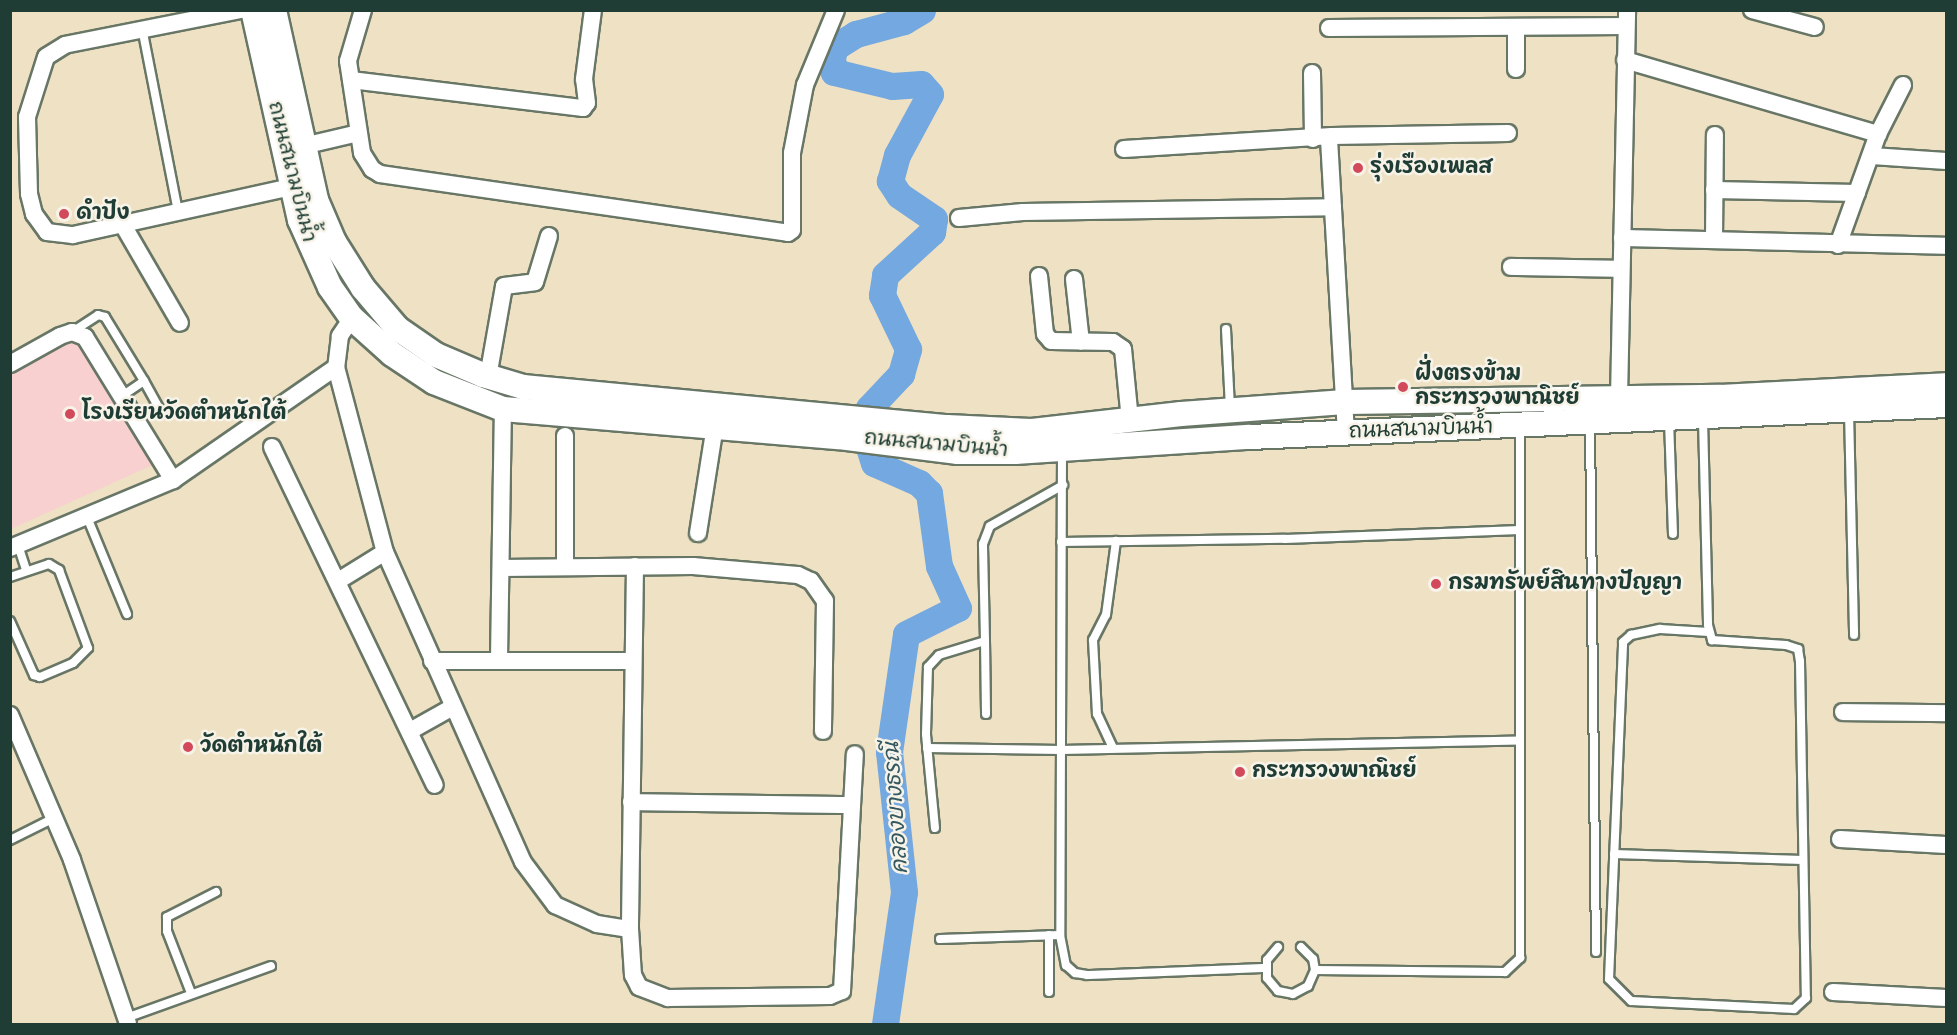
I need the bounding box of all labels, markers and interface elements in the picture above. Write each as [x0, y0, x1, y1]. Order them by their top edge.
street label: ถนนสนามบินน้ำ [261, 99, 321, 245]
place label: รุ่งเรืองเพลส [1370, 155, 1492, 181]
marker: รุ่งเรืองเพลส [1351, 161, 1365, 175]
place label: ดำปัง [76, 201, 130, 227]
marker: ดำปัง [57, 207, 71, 221]
place label: ฝั่งตรงข้าม กระทรวงพาณิชย์ [1415, 362, 1580, 412]
marker: ฝั่งตรงข้าม กระทรวงพาณิชย์ [1396, 380, 1410, 394]
place label: โรงเรียนวัดตำหนักใต้ [82, 401, 286, 427]
marker: โรงเรียนวัดตำหนักใต้ [63, 407, 77, 421]
street label: ถนนสนามบินน้ำ [1348, 415, 1494, 445]
street label: ถนนสนามบินน้ำ [863, 426, 1009, 464]
place label: กรมทรัพย์สินทางปัญญา [1448, 571, 1682, 597]
marker: กรมทรัพย์สินทางปัญญา [1429, 577, 1443, 591]
place label: วัดตำหนักใต้ [200, 734, 322, 760]
marker: วัดตำหนักใต้ [181, 740, 195, 754]
water label: คลองบางธรณี [879, 741, 915, 875]
place label: กระทรวงพาณิชย์ [1252, 759, 1417, 785]
marker: กระทรวงพาณิชย์ [1233, 765, 1247, 779]

